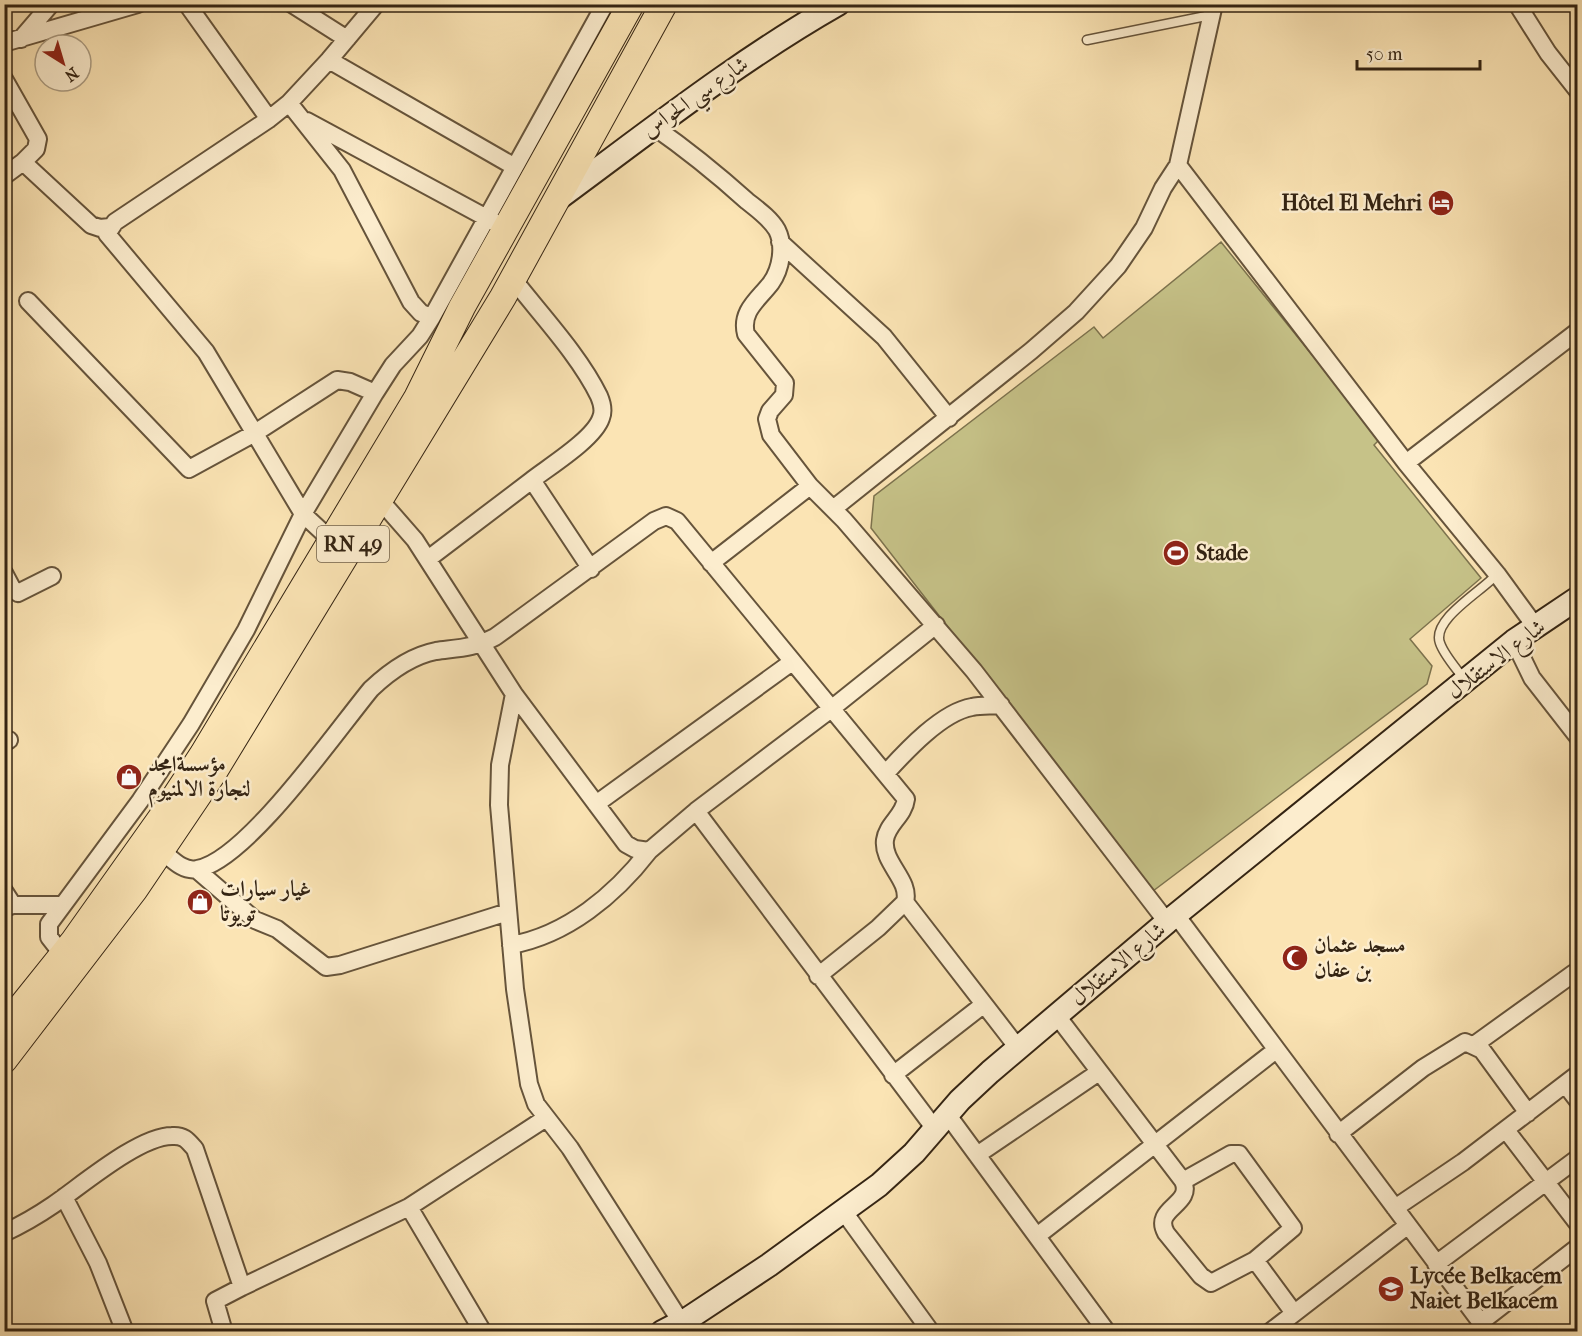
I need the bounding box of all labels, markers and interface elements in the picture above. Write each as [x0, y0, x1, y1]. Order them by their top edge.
north arrow [33, 33, 93, 93]
scale bar [1357, 33, 1480, 71]
text: 50 m [1366, 44, 1403, 65]
street label: شارع سي الحواس [637, 51, 757, 149]
text: N [60, 63, 82, 86]
hotel icon: Hôtel El Mehri [1426, 188, 1456, 218]
place label: Hôtel El Mehri [1281, 190, 1422, 216]
road number: RN 49 [317, 526, 389, 562]
sports icon: Stade [1161, 538, 1191, 568]
place label: Stade [1196, 540, 1248, 566]
street label: شارع الاستقلال [1442, 614, 1553, 708]
place label: مؤسسةامجد لنجارة الالمنيوم [148, 751, 251, 808]
shop icon: مؤسسةامجد لنجارة الالمنيوم [114, 762, 144, 792]
place label: غيار سيارات تويوتا [220, 876, 311, 927]
shop icon: غيار سيارات تويوتا [185, 887, 215, 917]
street label: شارع الاستقلال [1065, 917, 1174, 1015]
place label: مسجد عثمان بن عفان [1314, 932, 1406, 983]
mosque icon: مسجد عثمان بن عفان [1280, 943, 1310, 973]
place label: Lycée Belkacem Naiet Belkacem [1410, 1263, 1563, 1314]
school or university icon: Lycée Belkacem Naiet Belkacem [1376, 1274, 1406, 1304]

